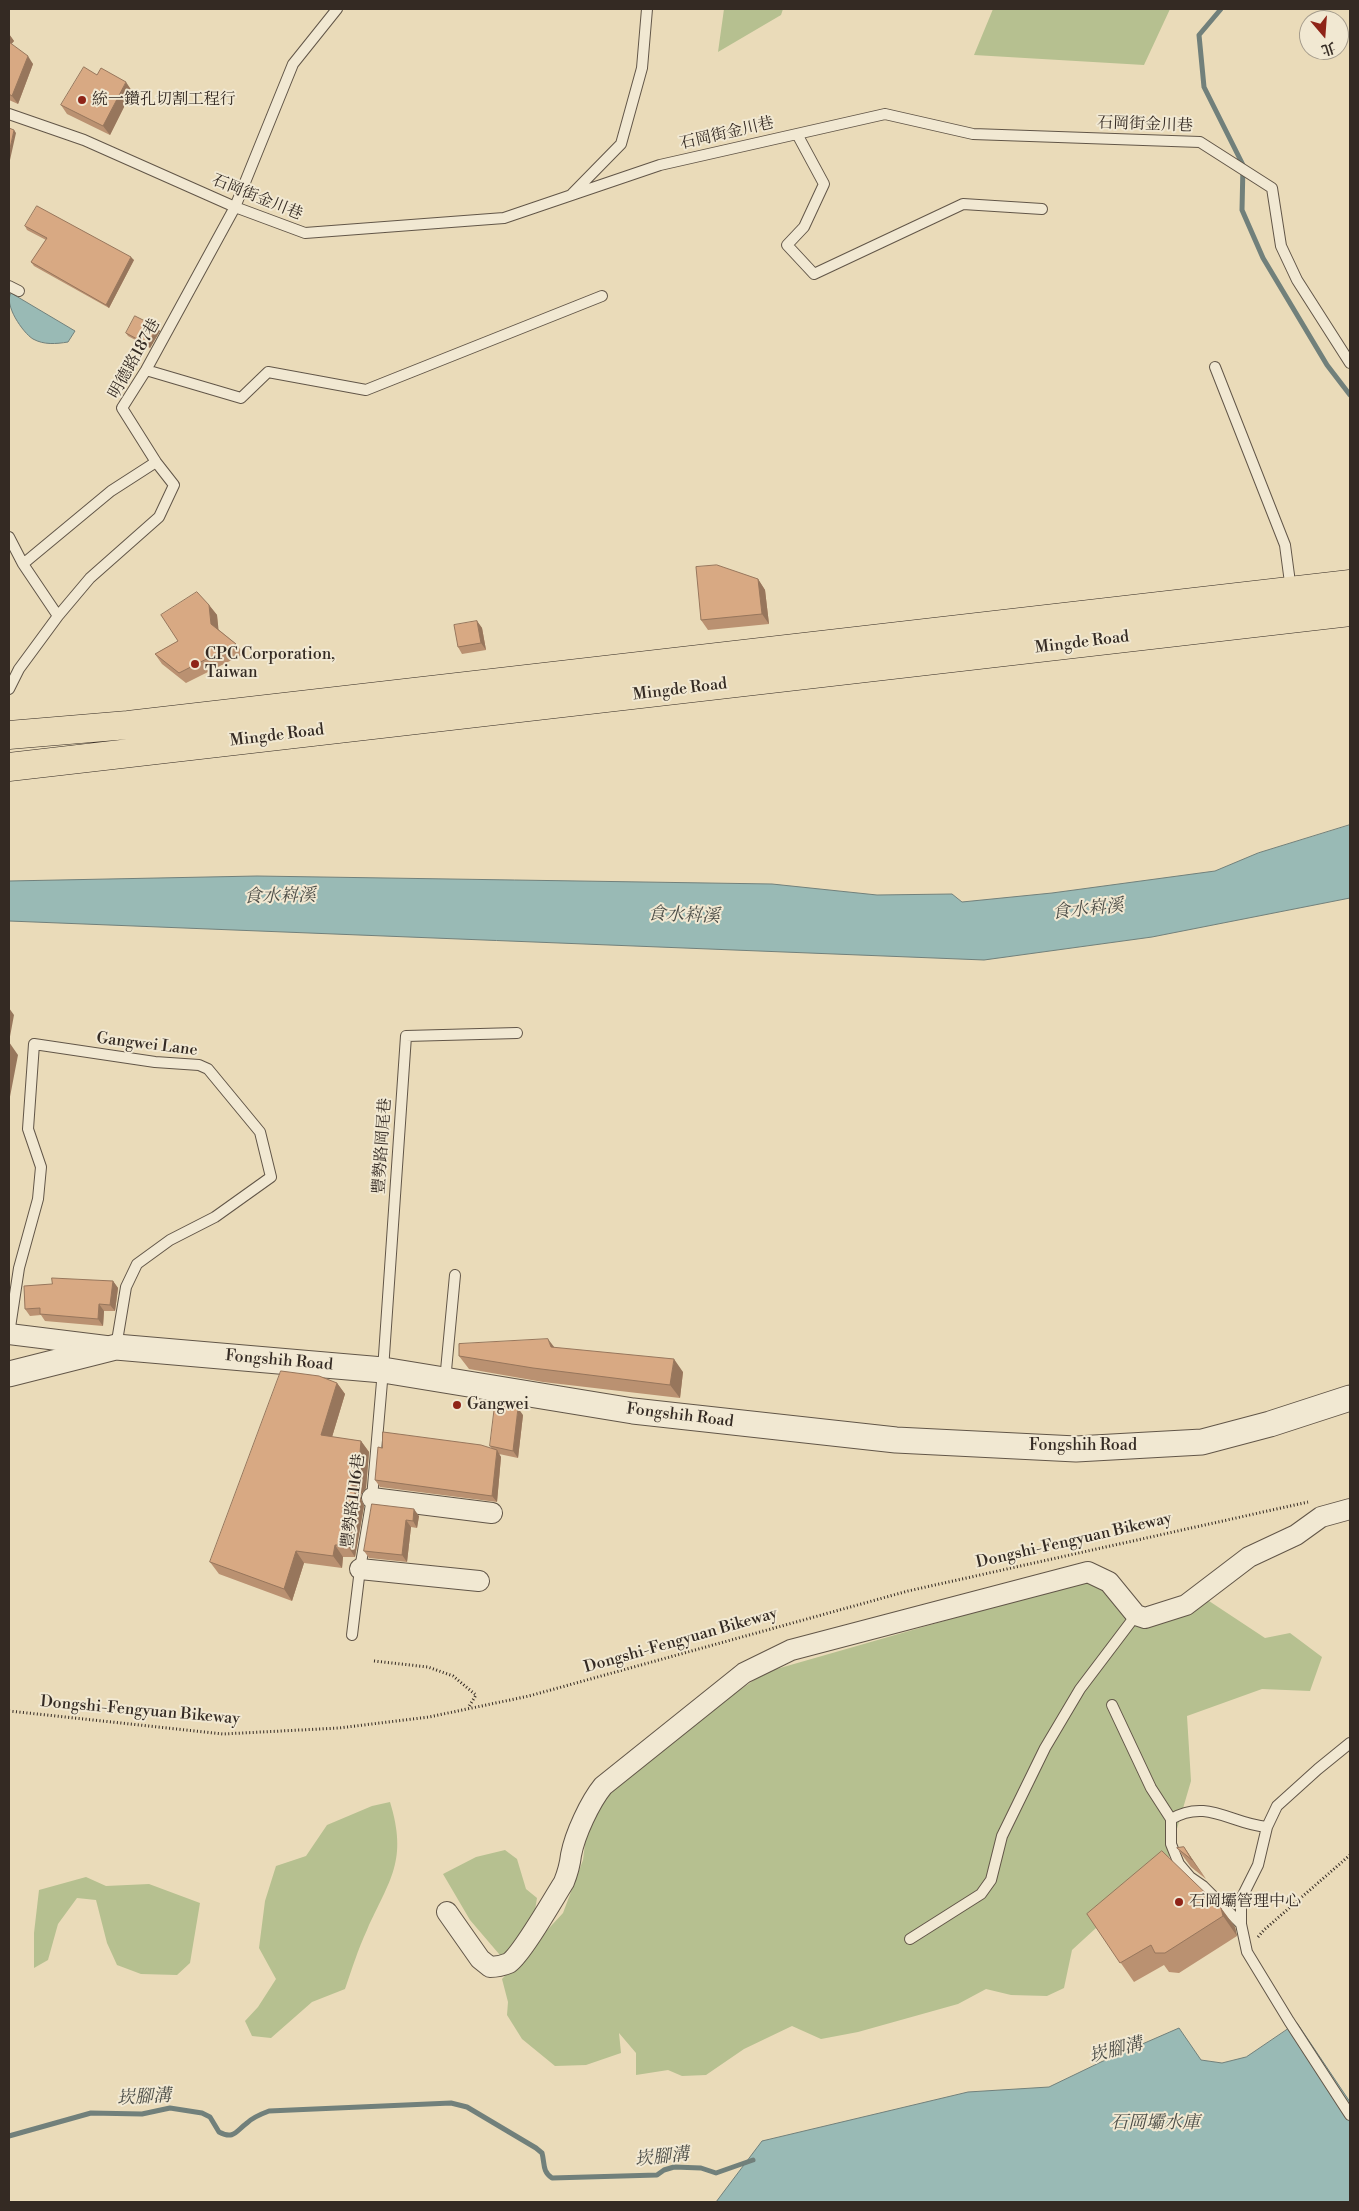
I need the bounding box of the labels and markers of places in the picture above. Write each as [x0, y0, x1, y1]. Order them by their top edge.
place label: 統一鑽孔切割工程行 [92, 90, 236, 110]
marker: 統一鑽孔切割工程行 [76, 94, 88, 106]
place label: CPC Corporation, Taiwan [205, 645, 335, 683]
marker: CPC Corporation, Taiwan [189, 658, 201, 670]
place label: Gangwei [467, 1395, 529, 1415]
marker: Gangwei [451, 1399, 463, 1411]
place label: 石岡壩管理中心 [1189, 1892, 1301, 1912]
marker: 石岡壩管理中心 [1173, 1896, 1185, 1908]

